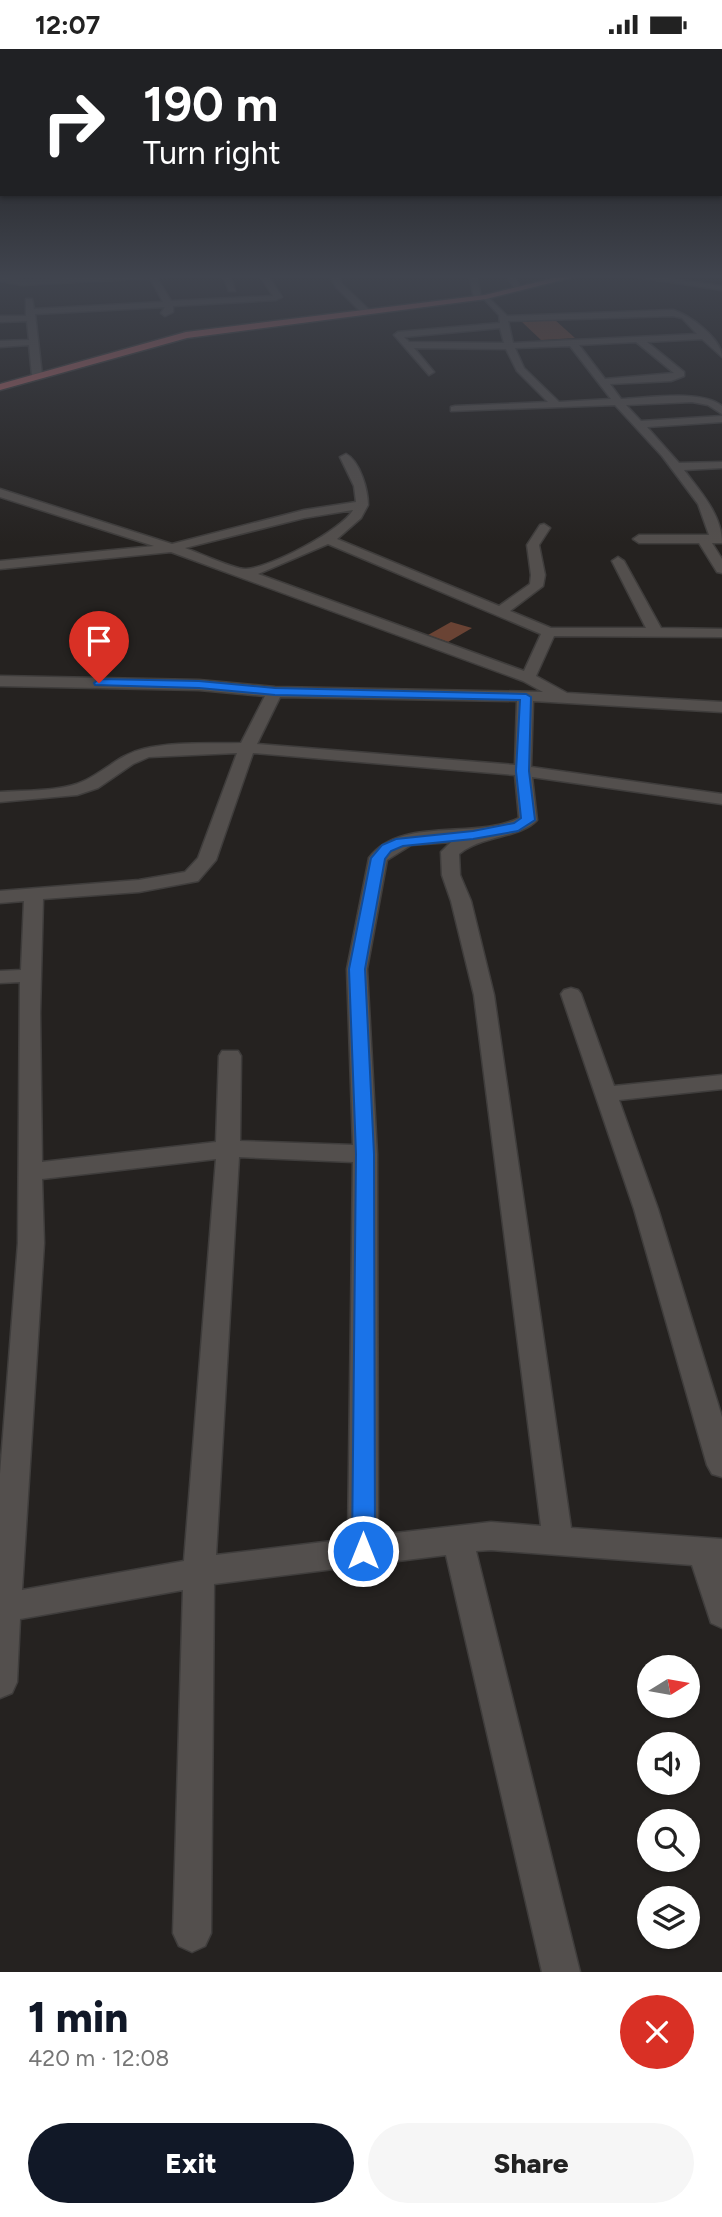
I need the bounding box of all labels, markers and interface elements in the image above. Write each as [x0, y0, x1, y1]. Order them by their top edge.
text: 12:07 [35, 9, 100, 41]
text: 190 m [143, 74, 278, 133]
icon: right [28, 77, 119, 168]
text: Turn right [143, 134, 281, 172]
pin [69, 611, 129, 683]
icon: arrive [80, 622, 118, 660]
position arrow [326, 1514, 400, 1588]
north arrow [637, 1655, 700, 1719]
map controls [637, 1655, 700, 1949]
button: sound [637, 1732, 700, 1795]
button: search [637, 1809, 700, 1872]
button: layers [637, 1886, 700, 1949]
text: 1 min [28, 1992, 128, 2043]
button: close [620, 1995, 694, 2069]
text: 420 m · 12:08 [28, 2044, 169, 2072]
button: Exit [28, 2123, 354, 2203]
button: Share [368, 2123, 694, 2203]

